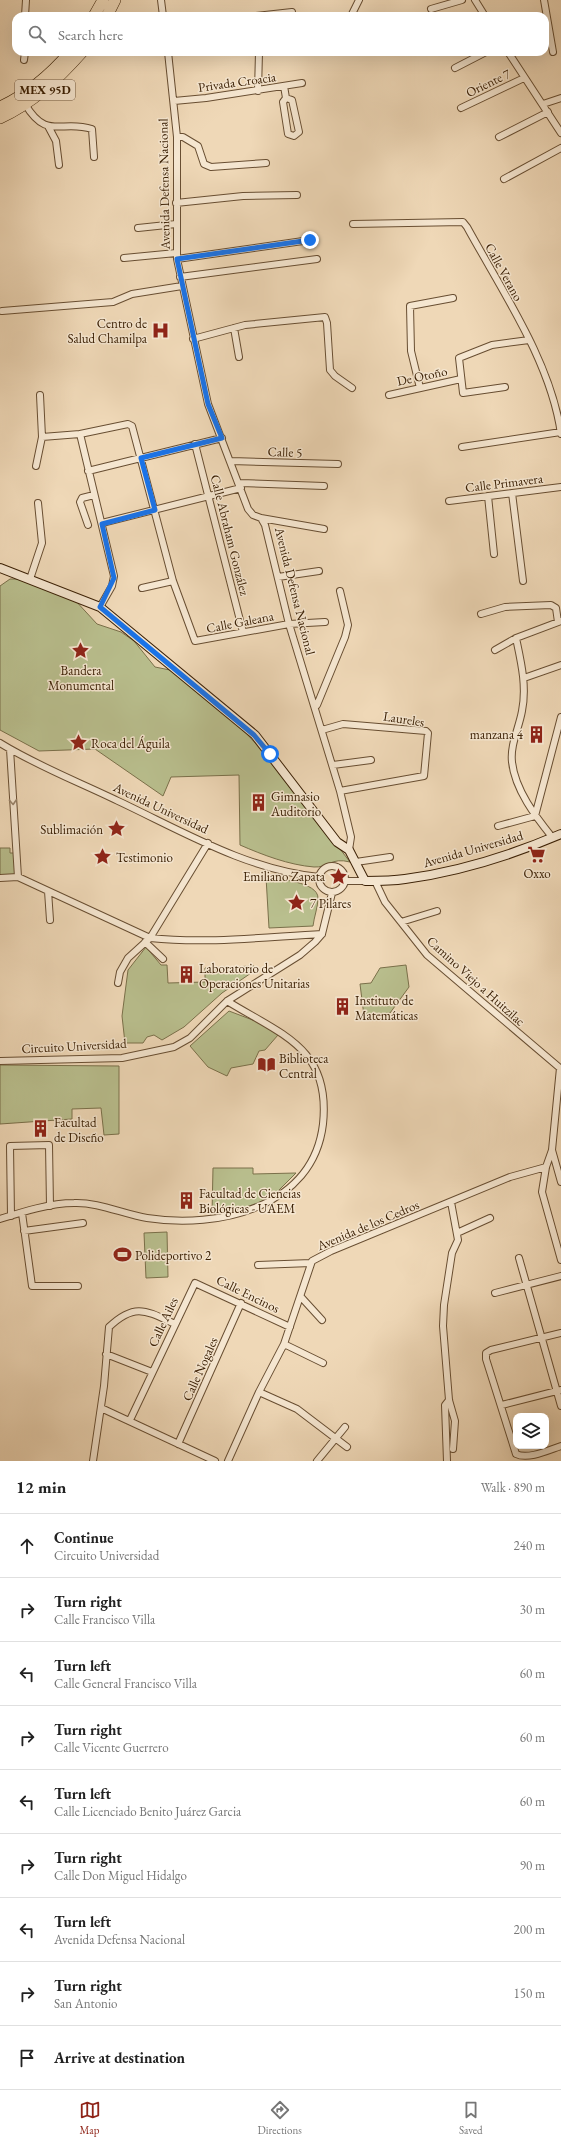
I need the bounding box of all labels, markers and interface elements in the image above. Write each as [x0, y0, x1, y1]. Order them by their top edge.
search box [12, 12, 549, 56]
icon: search [26, 23, 48, 45]
text: Search here [58, 25, 123, 44]
street label: Oriente 7 [463, 65, 514, 101]
street label: Privada Croacia [197, 68, 278, 96]
road number: MEX 95D [15, 80, 75, 100]
street label: Avenida Defensa Nacional [154, 118, 174, 251]
route end [301, 231, 319, 249]
street label: Calle Verano [481, 240, 527, 304]
place label: Centro de Salud Chamilpa [67, 315, 148, 347]
hospital icon: Centro de Salud Chamilpa [150, 320, 170, 340]
street label: De Otoño [395, 362, 449, 390]
street label: Calle 5 [267, 443, 303, 461]
street label: Calle Primavera [464, 470, 545, 496]
street label: Calle Abraham González [207, 473, 253, 597]
street label: Avenida Defensa Nacional [271, 524, 319, 657]
street label: Calle Galeana [205, 607, 276, 637]
place icon: Bandera Monumental [71, 641, 91, 661]
place label: Bandera Monumental [48, 662, 114, 694]
street label: Laureles [382, 707, 426, 731]
building icon: manzana 4 [526, 724, 546, 744]
place label: manzana 4 [470, 726, 524, 743]
place icon: Roca del Águila [68, 733, 88, 753]
place label: Roca del Águila [91, 735, 171, 752]
route start [261, 745, 279, 763]
street label: Avenida Universidad [110, 778, 212, 838]
place label: Gimnasio Auditorio [270, 788, 321, 820]
building icon: Gimnasio Auditorio [248, 793, 268, 813]
one-way arrow [9, 799, 18, 805]
place icon: Sublimación [106, 819, 126, 839]
place label: Sublimación [40, 821, 103, 838]
street label: Avenida Universidad [420, 827, 525, 872]
supermarket icon: Oxxo [527, 844, 547, 864]
place icon: Testimonio [93, 847, 113, 867]
place label: Testimonio [116, 849, 173, 866]
place label: Oxxo [523, 865, 551, 882]
place icon: Emiliano Zapata [328, 866, 348, 886]
place label: Emiliano Zapata [243, 868, 326, 885]
place icon: 7 Pilares [287, 893, 307, 913]
place label: 7 Pilares [310, 895, 351, 912]
street label: Camino Viejo a Huitzilac [423, 932, 529, 1030]
place label: Laboratorio de Operaciones Unitarias [199, 960, 310, 992]
building icon: Laboratorio de Operaciones Unitarias [176, 965, 196, 985]
place label: Instituto de Matemáticas [355, 992, 418, 1024]
building icon: Instituto de Matemáticas [332, 997, 352, 1017]
street label: Circuito Universidad [21, 1035, 127, 1057]
place label: Biblioteca Central [279, 1050, 329, 1082]
library icon: Biblioteca Central [256, 1055, 276, 1075]
place label: Facultad de Diseño [54, 1114, 104, 1146]
building icon: Facultad de Diseño [31, 1119, 51, 1139]
place label: Facultad de Ciencias Biológicas - UAEM [199, 1185, 301, 1217]
building icon: Facultad de Ciencias Biológicas - UAEM [176, 1190, 196, 1210]
street label: Avenida de los Cedros [313, 1196, 422, 1255]
sports icon: Polideportivo 2 [112, 1245, 132, 1265]
place label: Polideportivo 2 [135, 1247, 212, 1264]
street label: Calle Encinos [213, 1271, 283, 1317]
street label: Calle Ailes [144, 1294, 182, 1350]
street label: Calle Nogales [178, 1334, 222, 1404]
map controls [513, 1413, 549, 1449]
button: layers [513, 1413, 549, 1449]
text: 12 min [16, 1476, 66, 1498]
text: Walk · 890 m [481, 1479, 545, 1496]
text: Continue [54, 1528, 114, 1547]
icon: ahead [16, 1535, 38, 1557]
text: 240 m [514, 1537, 545, 1554]
text: Circuito Universidad [54, 1547, 159, 1564]
text: Turn right [54, 1592, 122, 1611]
icon: right [16, 1599, 38, 1621]
text: 30 m [520, 1601, 545, 1618]
text: Calle Francisco Villa [54, 1611, 155, 1628]
text: Turn left [54, 1656, 111, 1675]
icon: left [16, 1663, 38, 1685]
text: 60 m [520, 1665, 545, 1682]
text: Calle General Francisco Villa [54, 1675, 197, 1692]
text: Turn right [54, 1720, 122, 1739]
icon: right [16, 1727, 38, 1749]
text: 60 m [520, 1729, 545, 1746]
text: Calle Vicente Guerrero [54, 1739, 169, 1756]
text: Turn left [54, 1784, 111, 1803]
icon: left [16, 1791, 38, 1813]
text: 60 m [520, 1793, 545, 1810]
text: Calle Licenciado Benito Juárez Garcia [54, 1803, 241, 1820]
text: Turn right [54, 1848, 122, 1867]
icon: right [16, 1855, 38, 1877]
text: 90 m [520, 1857, 545, 1874]
text: Calle Don Miguel Hidalgo [54, 1867, 187, 1884]
text: Turn left [54, 1912, 111, 1931]
icon: left [16, 1919, 38, 1941]
text: 200 m [514, 1921, 545, 1938]
text: Avenida Defensa Nacional [54, 1931, 185, 1948]
text: Turn right [54, 1976, 122, 1995]
icon: right [16, 1983, 38, 2005]
text: 150 m [514, 1985, 545, 2002]
text: San Antonio [54, 1995, 118, 2012]
icon: arrive [16, 2047, 38, 2069]
text: Arrive at destination [54, 2048, 185, 2067]
tab: Map [79, 2099, 101, 2137]
tab: Directions [258, 2099, 302, 2137]
tab: Saved [459, 2099, 482, 2137]

